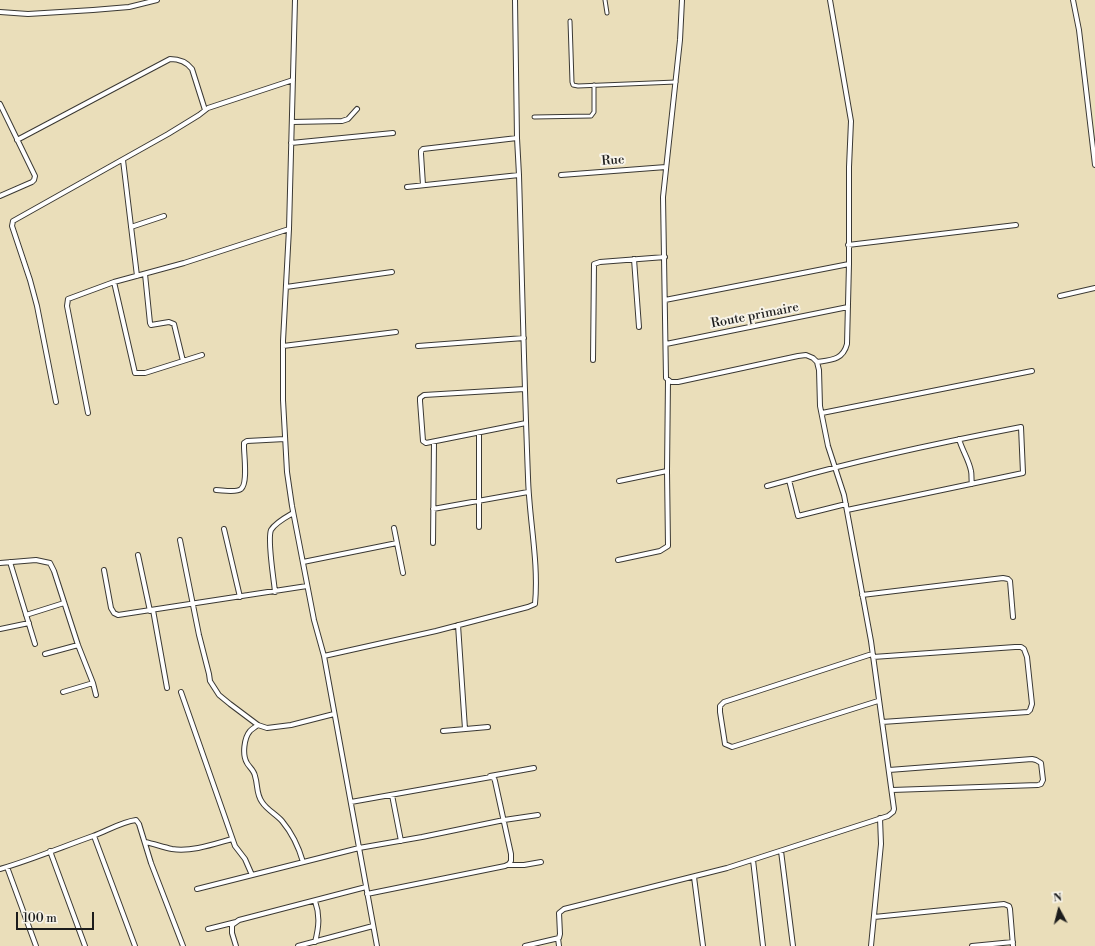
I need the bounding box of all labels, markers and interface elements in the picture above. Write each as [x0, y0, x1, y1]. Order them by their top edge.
street label: Rue [601, 152, 625, 170]
street label: Route primaire [710, 300, 800, 332]
north arrow [1039, 890, 1079, 930]
text: N [1052, 891, 1063, 906]
scale bar [18, 904, 96, 930]
text: 100 m [23, 911, 57, 926]

